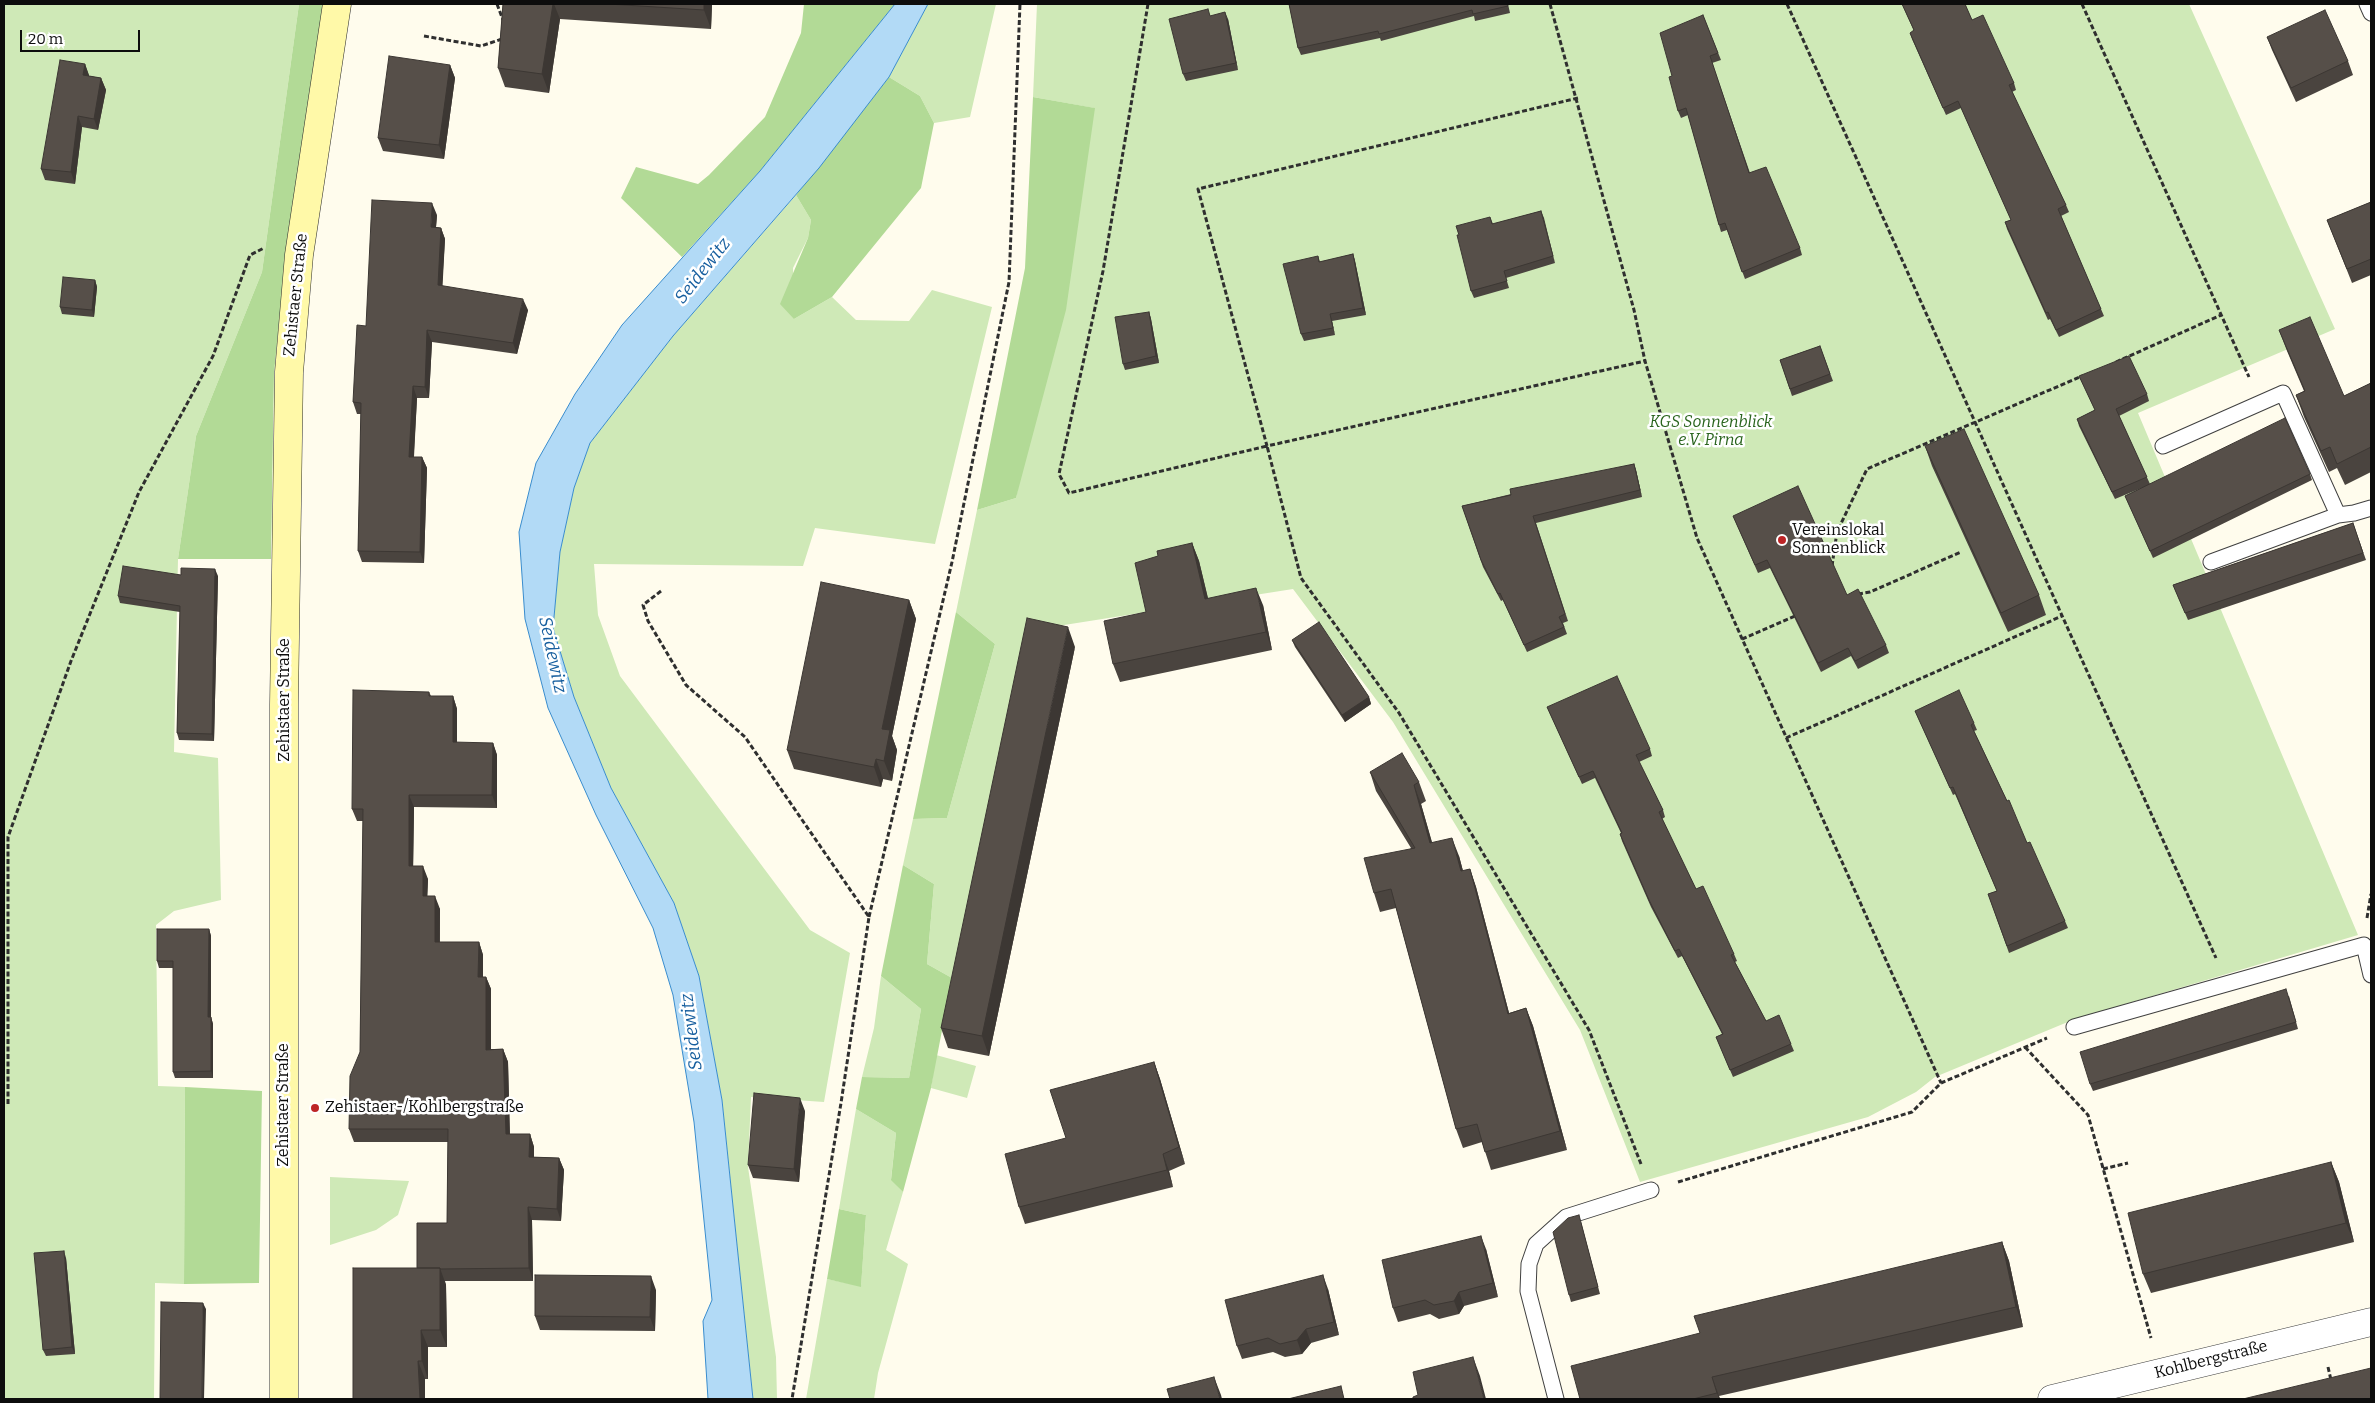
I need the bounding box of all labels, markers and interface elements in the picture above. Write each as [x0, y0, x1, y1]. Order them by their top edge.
scale bar [22, 20, 142, 52]
text: 20 m [28, 30, 63, 48]
street label: Zehistaer Straße [280, 232, 312, 358]
water label: Seidewitz [671, 234, 735, 308]
park label: KGS Sonnenblick e.V. Pirna [1650, 413, 1772, 451]
place label: Vereinslokal Sonnenblick [1792, 521, 1885, 559]
marker: Vereinslokal Sonnenblick [1776, 534, 1788, 546]
water label: Seidewitz [533, 615, 571, 695]
street label: Zehistaer Straße [275, 638, 295, 762]
water label: Seidewitz [677, 992, 707, 1072]
street label: Zehistaer Straße [274, 1043, 294, 1167]
place label: Zehistaer-/Kohlbergstraße [325, 1098, 524, 1118]
marker: Zehistaer-/Kohlbergstraße [309, 1102, 321, 1114]
street label: Kohlbergstraße [2153, 1337, 2269, 1383]

